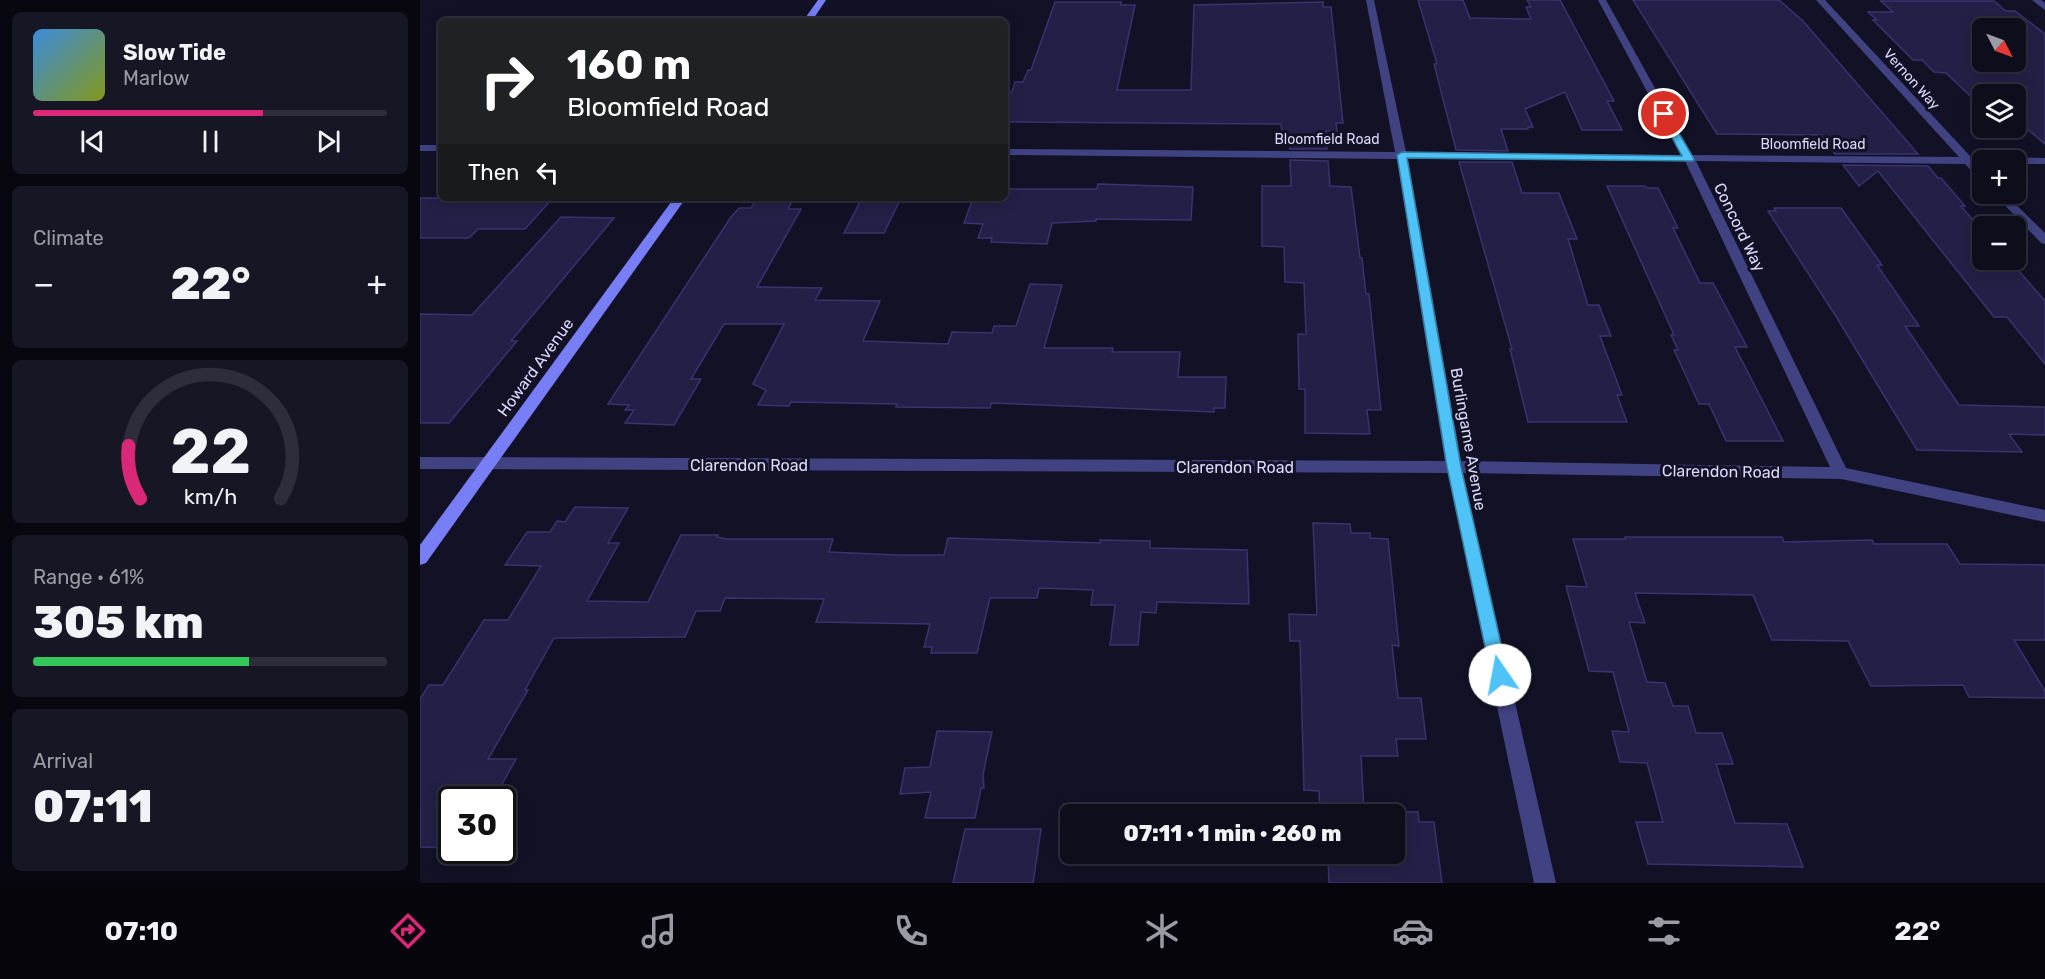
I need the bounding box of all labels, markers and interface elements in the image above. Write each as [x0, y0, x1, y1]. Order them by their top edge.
north arrow [1972, 18, 2026, 72]
map controls [1972, 18, 2026, 270]
text: Slow Tide [123, 39, 226, 66]
text: 160 m [567, 40, 691, 90]
icon: right [468, 42, 546, 120]
street label: Vernon Way [1880, 45, 1944, 113]
text: Marlow [123, 66, 190, 90]
button: layers [1972, 84, 2026, 138]
pin [1638, 88, 1689, 139]
text: Bloomfield Road [567, 91, 770, 123]
icon: arrive [1647, 97, 1680, 130]
icon: previous [76, 125, 109, 158]
icon: pause [194, 125, 227, 158]
icon: next [312, 125, 345, 158]
street label: Bloomfield Road [1274, 131, 1380, 148]
street label: Bloomfield Road [1760, 136, 1866, 153]
button: + [1972, 150, 2026, 204]
icon: left [531, 156, 564, 189]
text: Then [468, 159, 519, 186]
street label: Concord Way [1710, 180, 1769, 275]
button: − [1972, 216, 2026, 270]
text: Climate [33, 226, 104, 250]
text: 22° [171, 257, 250, 310]
text: − [33, 264, 54, 303]
text: + [366, 264, 387, 303]
street label: Howard Avenue [493, 314, 577, 420]
street label: Burlingame Avenue [1447, 366, 1490, 512]
text: 22 [169, 415, 251, 489]
street label: Clarendon Road [690, 456, 808, 475]
street label: Clarendon Road [1176, 458, 1294, 477]
street label: Clarendon Road [1662, 461, 1780, 482]
text: km/h [183, 484, 237, 509]
text: Range · 61% [33, 565, 144, 589]
text: 305 km [33, 596, 204, 649]
position arrow [1468, 643, 1532, 707]
text: Arrival [33, 749, 93, 773]
text: 07:11 [33, 780, 153, 833]
speed limit sign: 30 [438, 786, 516, 864]
text: 07:11 · 1 min · 260 m [1124, 820, 1342, 847]
icon: directions [387, 910, 429, 952]
icon: music [638, 910, 680, 952]
icon: phone [890, 910, 932, 952]
icon: climate [1141, 910, 1183, 952]
icon: car [1392, 910, 1434, 952]
icon: filters [1643, 910, 1685, 952]
text: 07:10 [105, 915, 178, 947]
text: 22° [1894, 915, 1940, 947]

